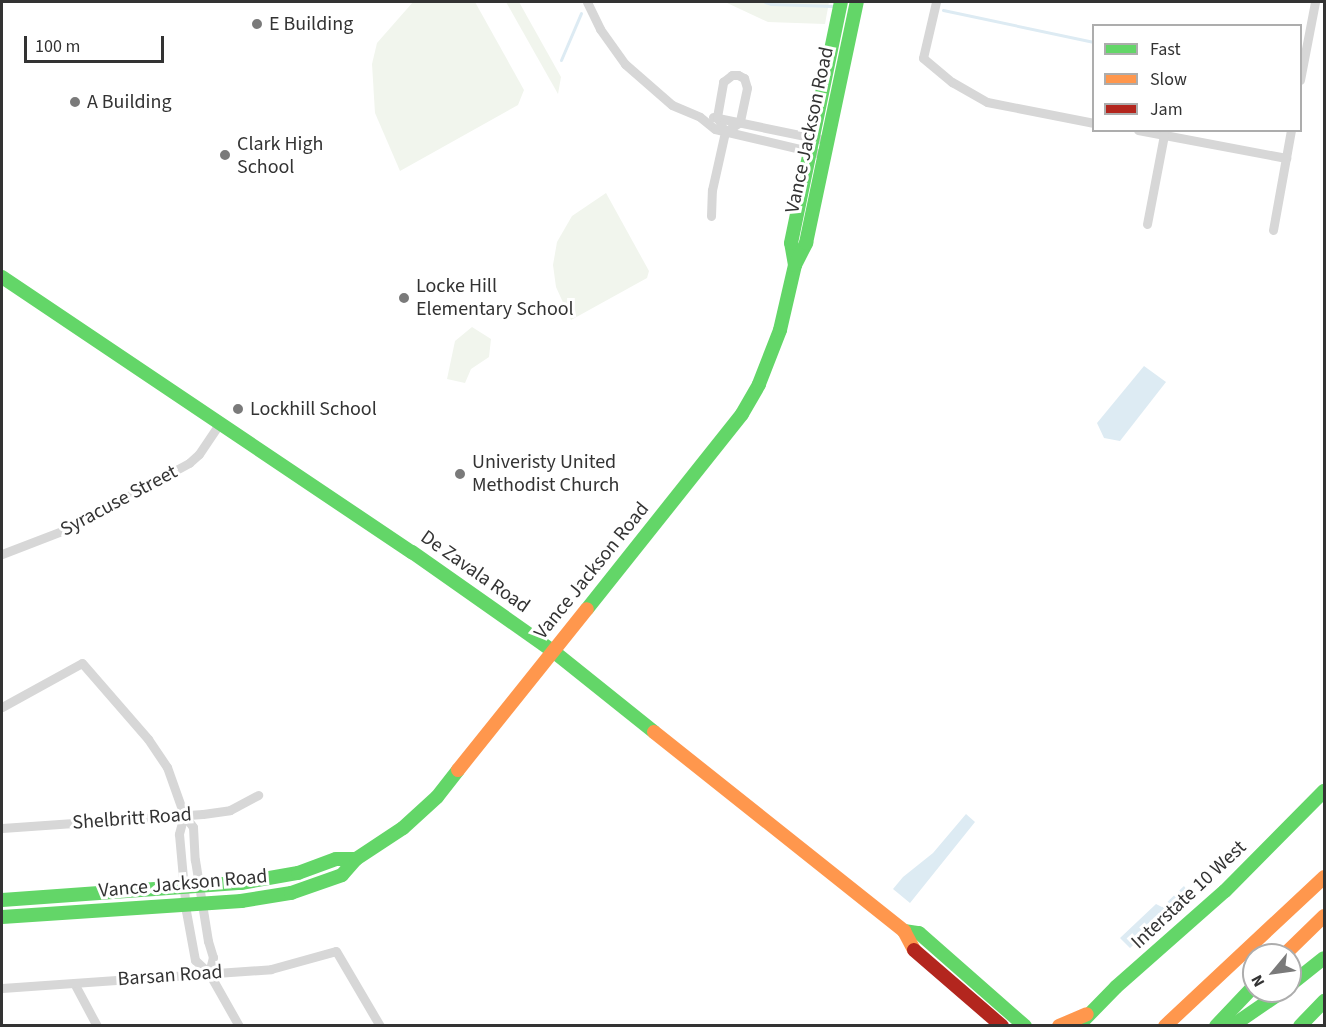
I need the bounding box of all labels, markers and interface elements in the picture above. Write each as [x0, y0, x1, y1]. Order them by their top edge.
place label: E Building [269, 12, 353, 36]
marker: E Building [250, 17, 264, 31]
scale bar [27, 24, 166, 62]
legend [1092, 24, 1302, 132]
text: 100 m [35, 34, 80, 59]
text: Fast [1150, 37, 1181, 62]
street label: Vance Jackson Road [781, 45, 839, 215]
text: Slow [1150, 67, 1187, 92]
place label: A Building [87, 90, 172, 114]
marker: A Building [68, 95, 82, 109]
text: Jam [1150, 97, 1183, 122]
place label: Clark High School [237, 132, 323, 179]
marker: Clark High School [218, 148, 232, 162]
place label: Locke Hill Elementary School [416, 274, 574, 321]
marker: Locke Hill Elementary School [397, 291, 411, 305]
place label: Lockhill School [250, 397, 377, 421]
marker: Lockhill School [231, 402, 245, 416]
place label: Univeristy United Methodist Church [472, 450, 619, 497]
street label: Syracuse Street [56, 460, 182, 542]
marker: Univeristy United Methodist Church [453, 467, 467, 481]
street label: Vance Jackson Road [529, 498, 655, 644]
street label: De Zavala Road [416, 525, 534, 619]
street label: Shelbritt Road [72, 803, 192, 835]
street label: Interstate 10 West [1127, 836, 1251, 954]
street label: Vance Jackson Road [98, 865, 268, 903]
north arrow [1242, 943, 1302, 1003]
street label: Barsan Road [117, 960, 223, 992]
text: N [1246, 971, 1270, 991]

